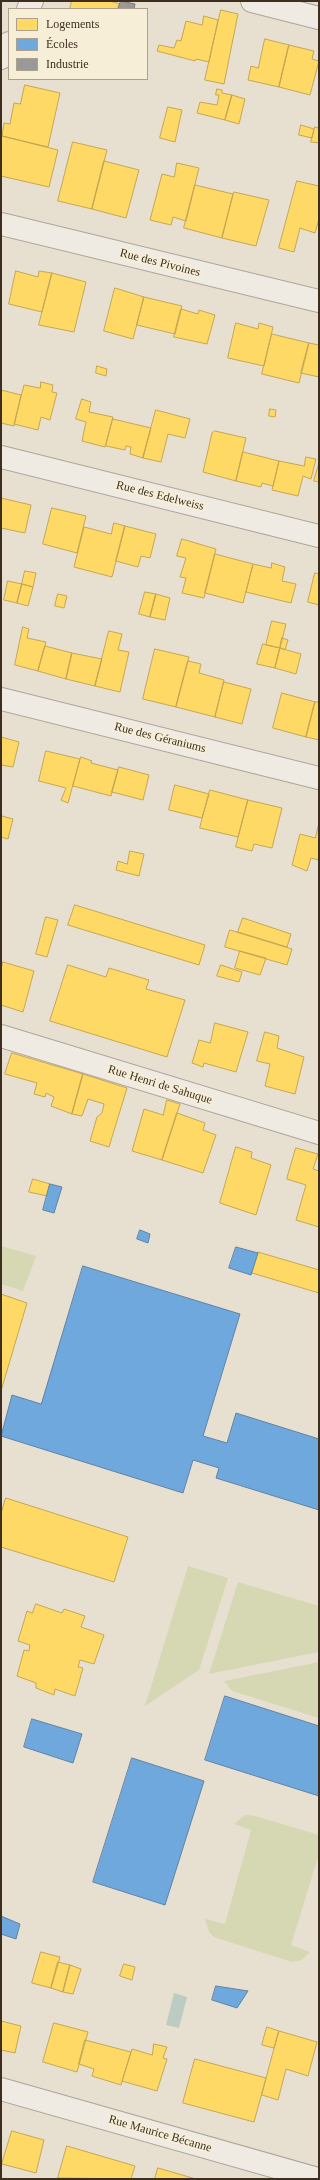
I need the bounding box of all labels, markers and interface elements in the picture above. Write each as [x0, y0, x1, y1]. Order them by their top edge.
legend [8, 8, 148, 80]
text: Logements [46, 17, 99, 31]
text: Écoles [46, 37, 78, 51]
text: Industrie [46, 57, 89, 71]
street label: Rue des Pivoines [118, 246, 202, 280]
street label: Rue des Edelweiss [115, 478, 205, 514]
street label: Rue des Géraniums [113, 720, 207, 756]
street label: Rue Henri de Sahuque [106, 1062, 214, 1108]
street label: Rue Maurice Bécanne [107, 2112, 213, 2156]

